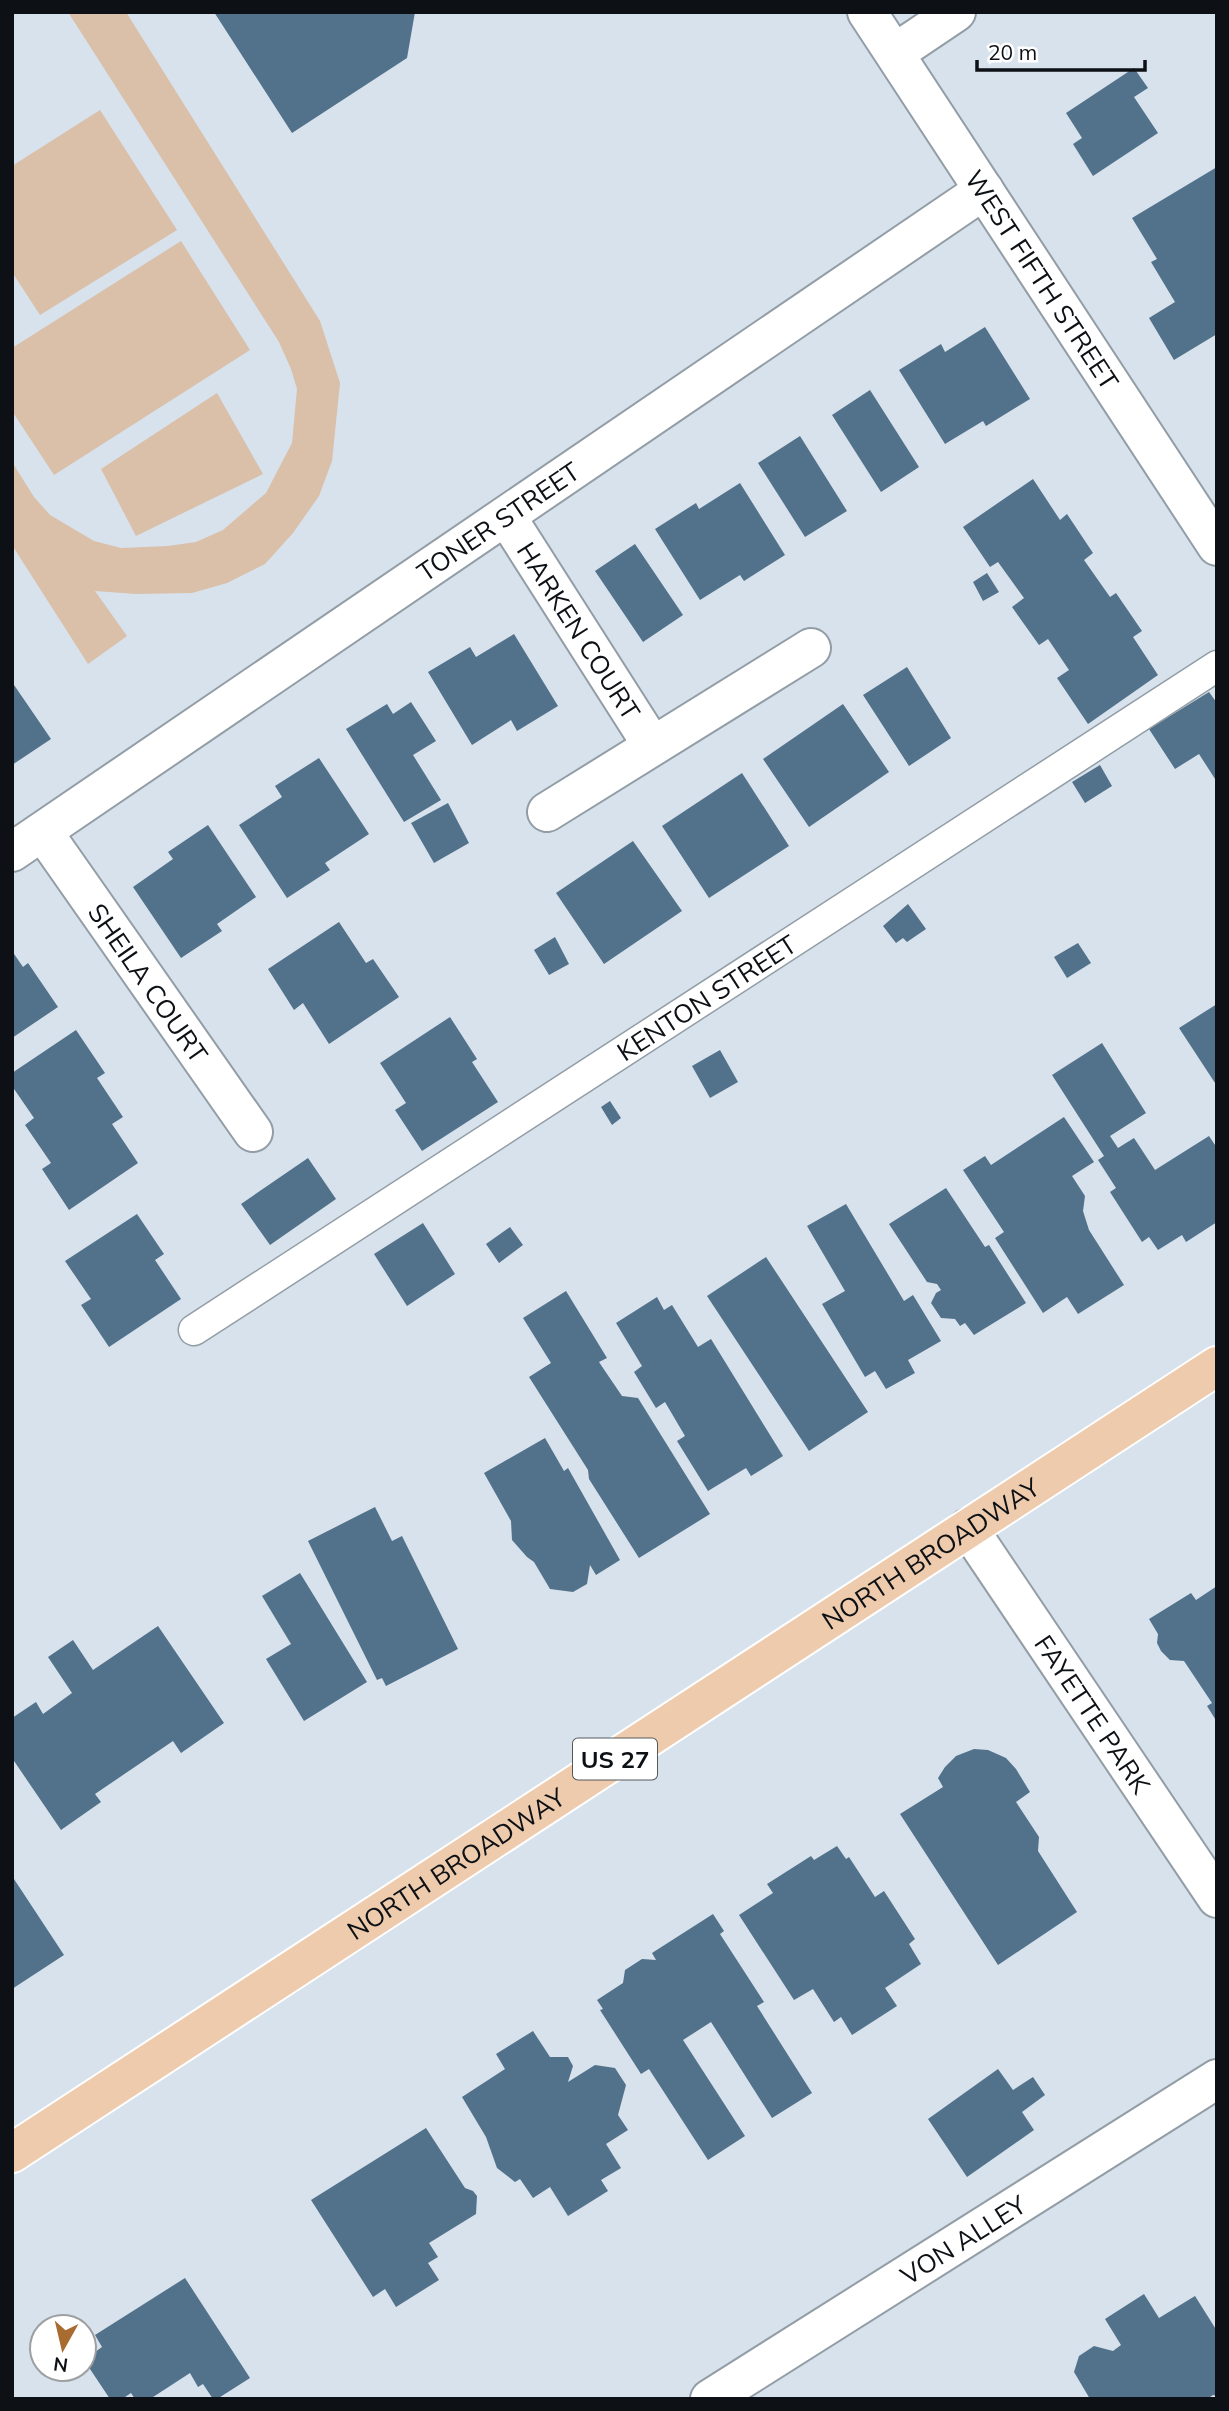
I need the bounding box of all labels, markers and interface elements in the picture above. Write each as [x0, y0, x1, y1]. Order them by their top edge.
scale bar [977, 28, 1145, 72]
text: 20 m [988, 39, 1037, 65]
street label: WEST FIFTH STREET [958, 163, 1127, 396]
street label: TONER STREET [410, 454, 586, 588]
street label: HARKEN COURT [510, 536, 648, 726]
street label: SHEILA COURT [81, 897, 216, 1069]
street label: KENTON STREET [610, 927, 803, 1068]
street label: NORTH BROADWAY [815, 1469, 1047, 1636]
street label: FAYETTE PARK [1028, 1628, 1158, 1800]
road number: US 27 [573, 1738, 657, 1779]
street label: NORTH BROADWAY [341, 1779, 572, 1946]
street label: VON ALLEY [894, 2187, 1033, 2291]
north arrow [28, 2313, 98, 2383]
text: N [52, 2352, 69, 2378]

